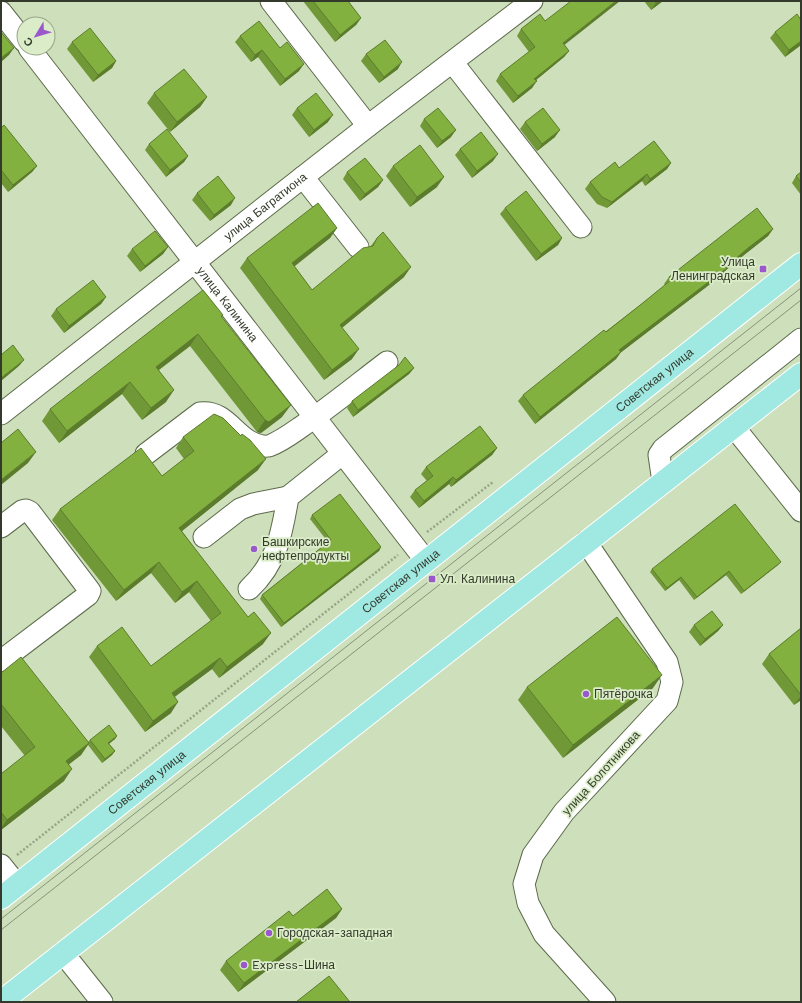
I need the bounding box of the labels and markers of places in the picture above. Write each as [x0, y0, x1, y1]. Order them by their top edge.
place label: Улица Ленинградская [671, 255, 755, 283]
marker: Улица Ленинградская [758, 264, 768, 274]
place label: Башкирские нефтепродукты [262, 535, 349, 563]
marker: Башкирские нефтепродукты [249, 544, 259, 554]
place label: Ул. Калинина [440, 572, 515, 586]
marker: Ул. Калинина [427, 574, 437, 584]
place label: Пятёрочка [594, 687, 653, 701]
marker: Пятёрочка [581, 689, 591, 699]
place label: Городская-западная [277, 926, 392, 940]
marker: Городская-западная [264, 928, 274, 938]
place label: Express-Шина [252, 958, 335, 972]
marker: Express-Шина [239, 960, 249, 970]

